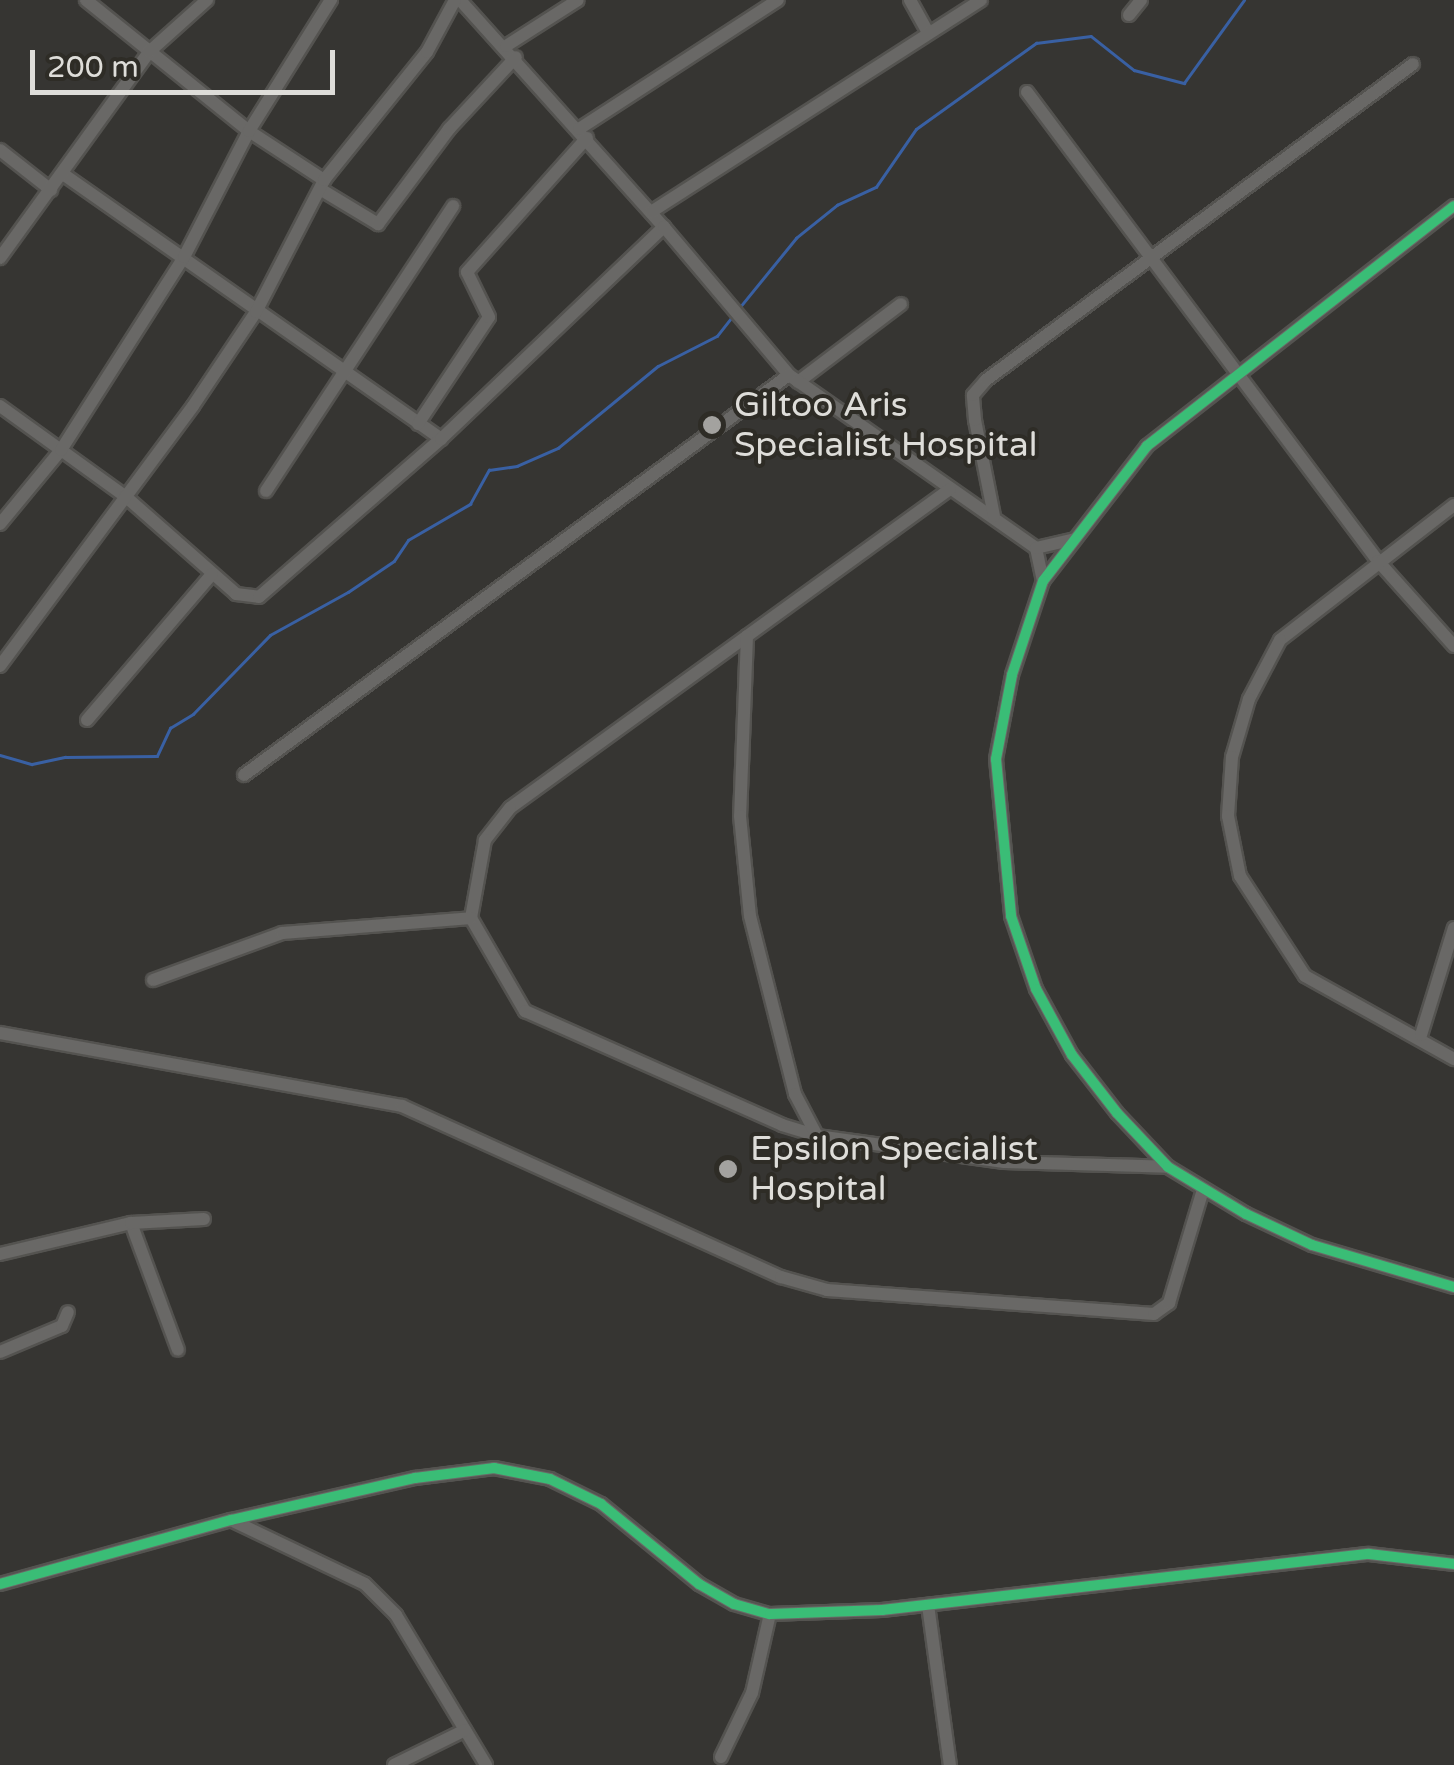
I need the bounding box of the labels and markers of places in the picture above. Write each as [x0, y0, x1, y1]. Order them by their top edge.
place label: Giltoo Aris Specialist Hospital [734, 384, 1037, 466]
marker: Giltoo Aris Specialist Hospital [699, 412, 725, 438]
place label: Epsilon Specialist Hospital [750, 1128, 1038, 1210]
marker: Epsilon Specialist Hospital [715, 1156, 741, 1182]

